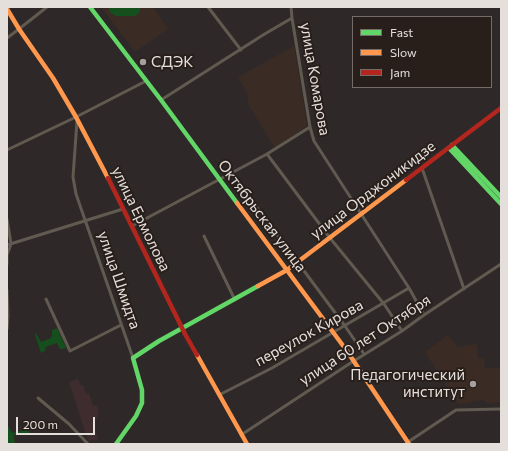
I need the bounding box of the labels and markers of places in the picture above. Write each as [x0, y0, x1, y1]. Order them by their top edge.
place label: СДЭК [151, 53, 193, 71]
marker: СДЭК [138, 57, 148, 67]
place label: Педагогический институт [350, 366, 465, 401]
marker: Педагогический институт [468, 379, 478, 389]

